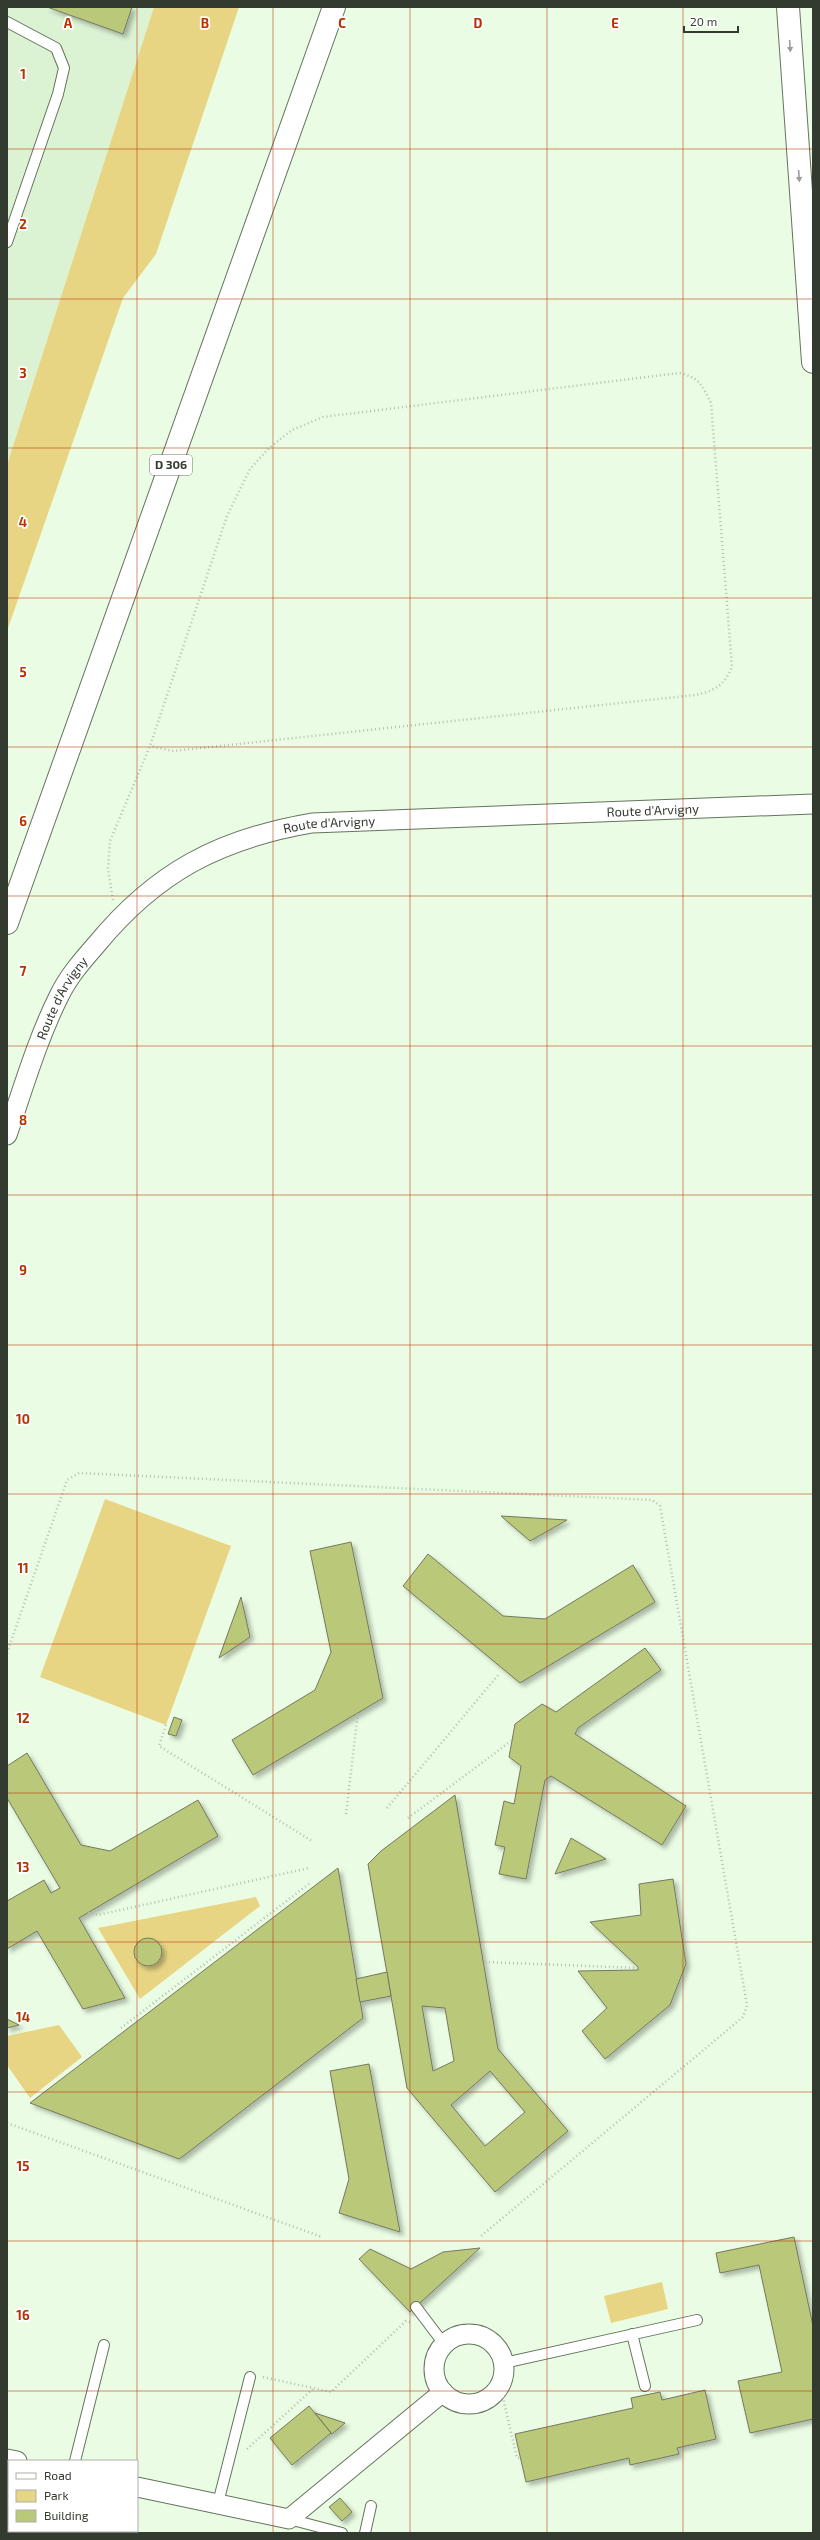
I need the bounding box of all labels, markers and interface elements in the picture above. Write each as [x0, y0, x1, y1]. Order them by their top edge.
scale bar [684, 8, 738, 34]
text: 20 m [690, 14, 717, 28]
text: A [64, 15, 73, 31]
text: B [201, 15, 209, 31]
text: C [338, 15, 346, 31]
text: D [474, 15, 483, 31]
text: E [611, 15, 619, 31]
one-way arrow [786, 40, 793, 52]
text: 1 [20, 66, 26, 82]
one-way arrow [795, 170, 802, 182]
text: 2 [19, 216, 27, 232]
text: 3 [19, 365, 27, 381]
road number: D 306 [150, 455, 192, 475]
text: 4 [19, 514, 27, 530]
text: 5 [19, 664, 27, 680]
street label: Route d'Arvigny [606, 800, 699, 820]
text: 6 [19, 813, 27, 829]
street label: Route d'Arvigny [281, 813, 376, 837]
street label: Route d'Arvigny [33, 953, 91, 1042]
text: 7 [20, 963, 27, 979]
text: 8 [19, 1112, 27, 1128]
text: 9 [19, 1262, 27, 1278]
text: 10 [16, 1411, 30, 1427]
text: 11 [17, 1560, 29, 1576]
text: 12 [16, 1710, 30, 1726]
text: 13 [17, 1859, 30, 1875]
text: 14 [16, 2009, 30, 2025]
text: 15 [17, 2158, 29, 2174]
text: 16 [16, 2307, 30, 2323]
legend [8, 2460, 138, 2532]
text: Road [44, 2468, 72, 2482]
text: Park [44, 2488, 69, 2502]
text: Building [44, 2508, 89, 2522]

